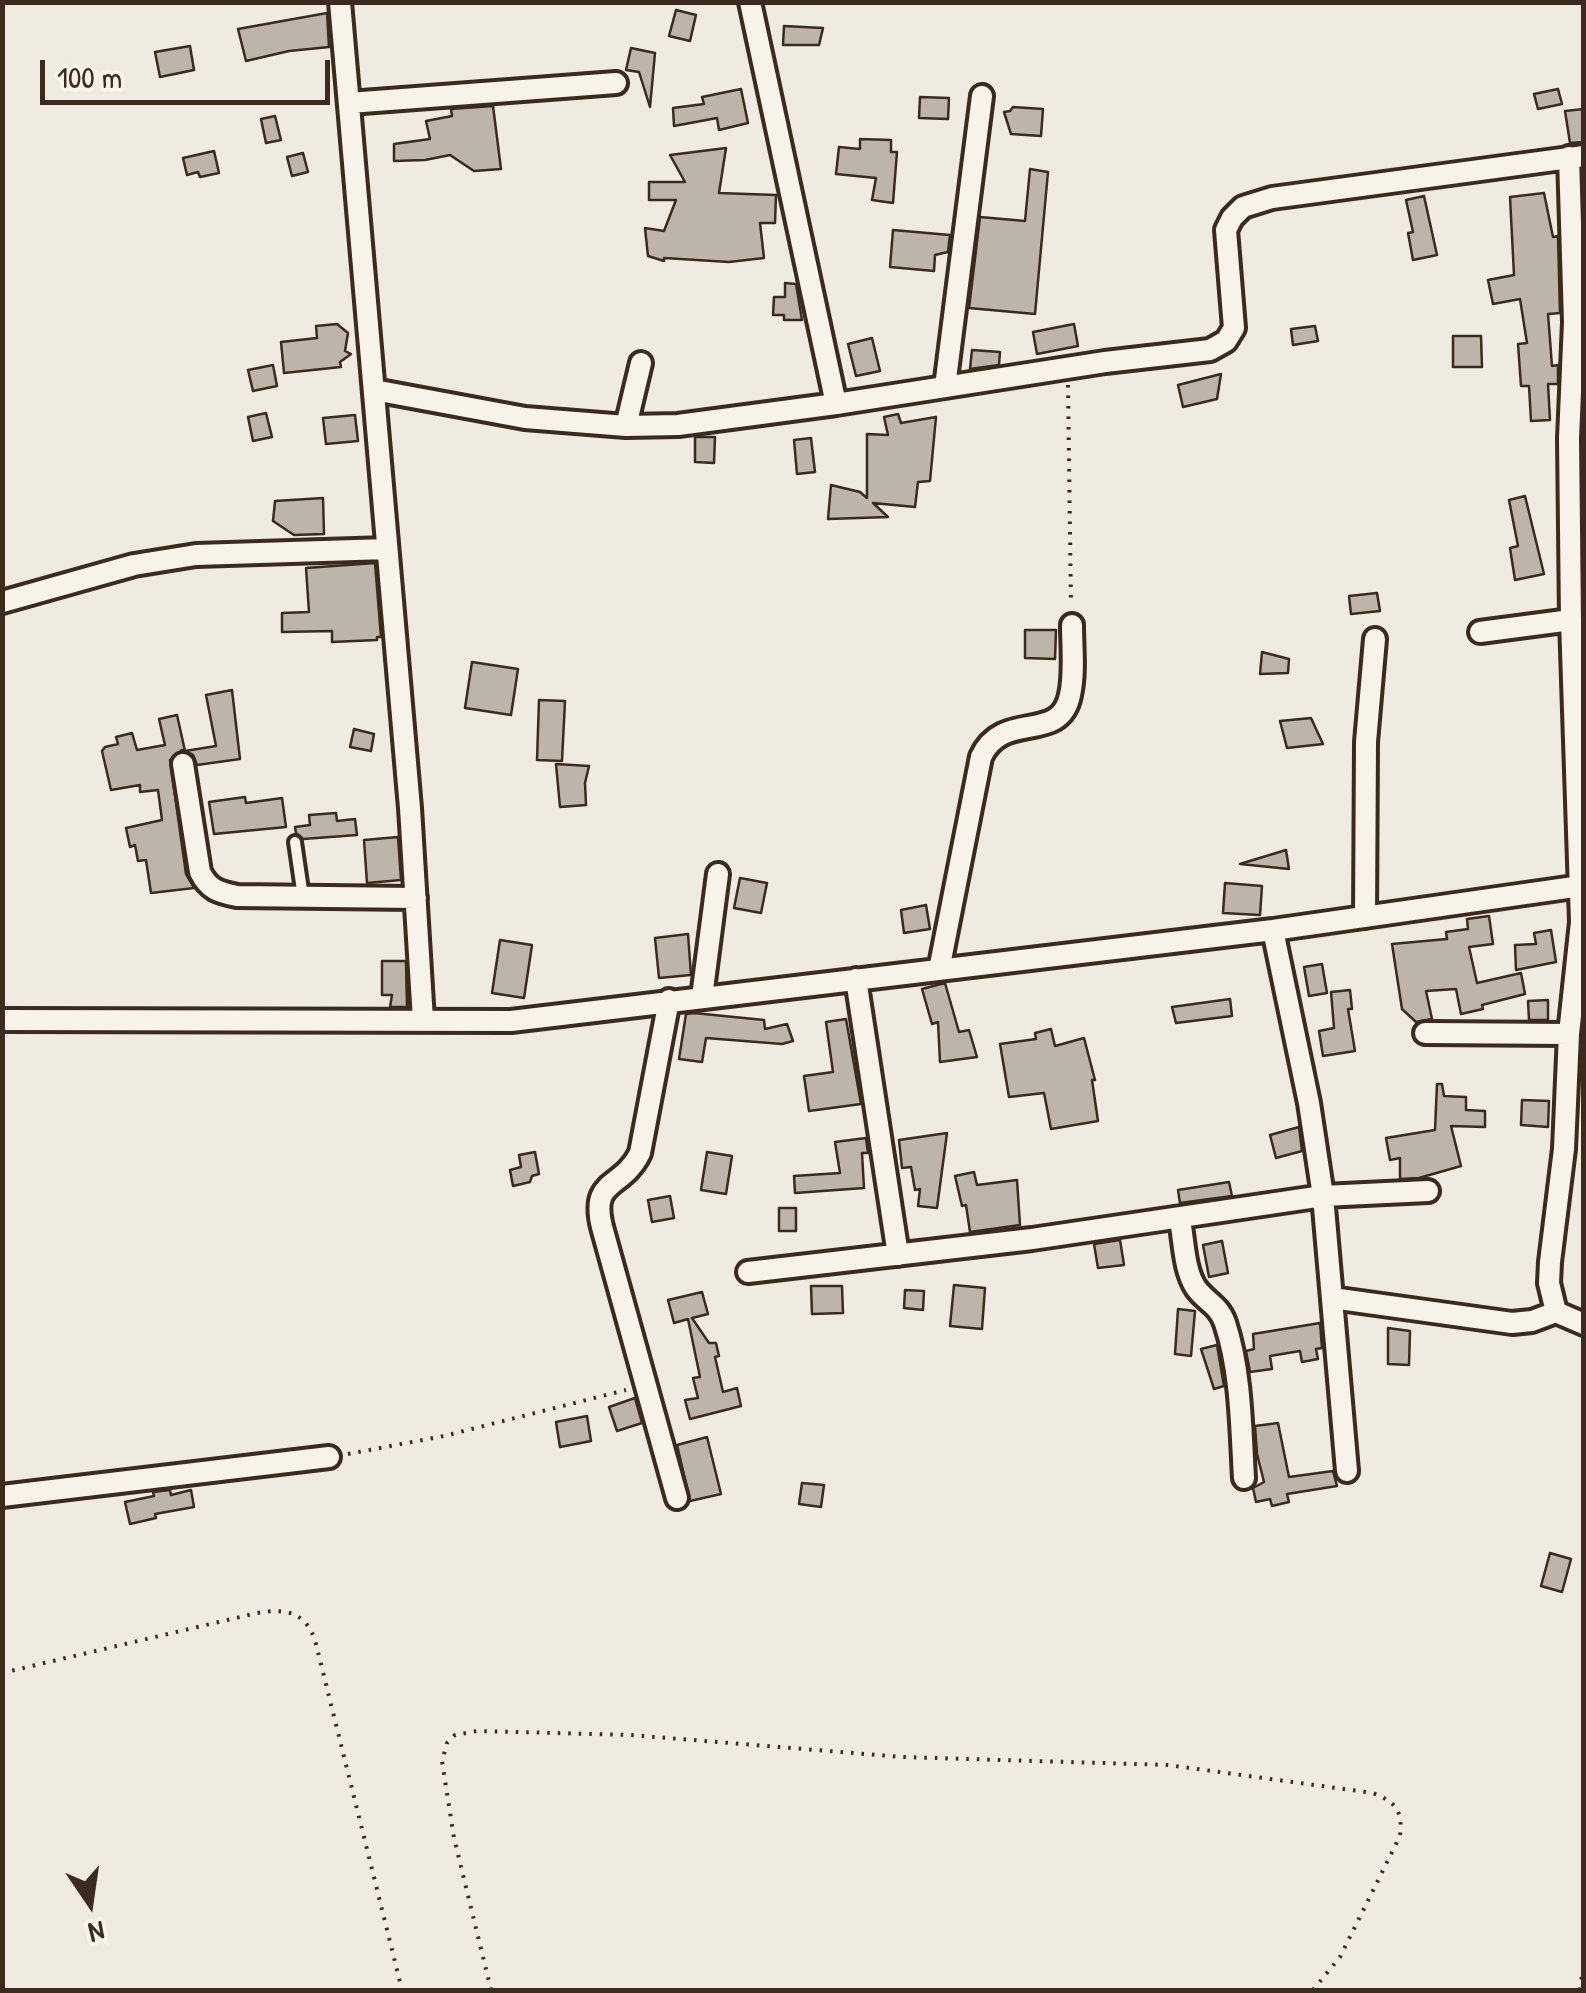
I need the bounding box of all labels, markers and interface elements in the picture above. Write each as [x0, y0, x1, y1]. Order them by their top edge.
scale bar [45, 40, 335, 102]
text: 100 m [57, 57, 122, 97]
north arrow [40, 1853, 140, 1953]
text: N [85, 1912, 108, 1952]

